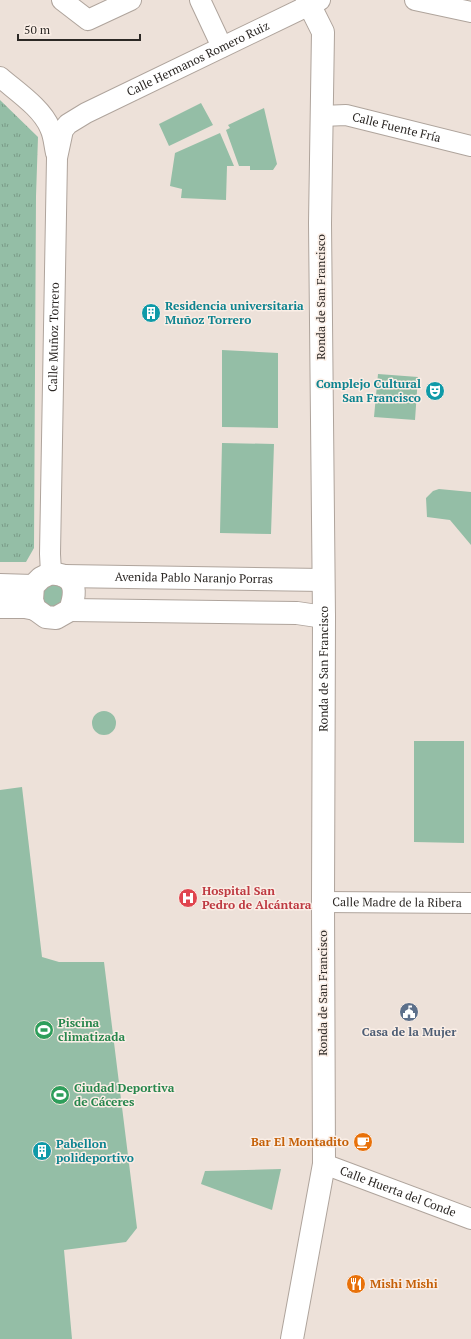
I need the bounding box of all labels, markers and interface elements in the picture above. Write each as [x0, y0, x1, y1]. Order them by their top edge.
scale bar [18, 16, 140, 42]
street label: Calle Hermanos Romero Ruiz [124, 18, 272, 99]
text: 50 m [24, 22, 51, 37]
street label: Calle Fuente Fría [351, 109, 442, 145]
street label: Ronda de San Francisco [313, 234, 328, 360]
street label: Calle Muñoz Torrero [45, 282, 62, 392]
place label: Residencia universitaria Muñoz Torrero [165, 298, 304, 327]
building icon: Residencia universitaria Muñoz Torrero [140, 302, 162, 324]
place label: Complejo Cultural San Francisco [316, 376, 421, 405]
theatre icon: Complejo Cultural San Francisco [424, 380, 446, 402]
street label: Avenida Pablo Naranjo Porras [115, 569, 273, 586]
street label: Ronda de San Francisco [316, 606, 331, 732]
place label: Hospital San Pedro de Alcántara [202, 883, 312, 912]
hospital icon: Hospital San Pedro de Alcántara [177, 887, 199, 909]
street label: Calle Madre de la Ribera [332, 894, 462, 910]
street label: Ronda de San Francisco [315, 930, 330, 1056]
public building icon: Casa de la Mujer [398, 1001, 420, 1023]
place label: Piscina climatizada [58, 1015, 125, 1044]
sports icon: Piscina climatizada [33, 1019, 55, 1041]
place label: Casa de la Mujer [362, 1024, 457, 1039]
place label: Ciudad Deportiva de Cáceres [74, 1080, 175, 1109]
sports icon: Ciudad Deportiva de Cáceres [49, 1084, 71, 1106]
cafe icon: Bar El Montadito [352, 1131, 374, 1153]
place label: Bar El Montadito [251, 1134, 349, 1149]
place label: Pabellon polideportivo [56, 1136, 134, 1165]
building icon: Pabellon polideportivo [31, 1140, 53, 1162]
street label: Calle Huerta del Conde [338, 1163, 458, 1220]
restaurant icon: Mishi Mishi [345, 1273, 367, 1295]
place label: Mishi Mishi [370, 1276, 438, 1291]

